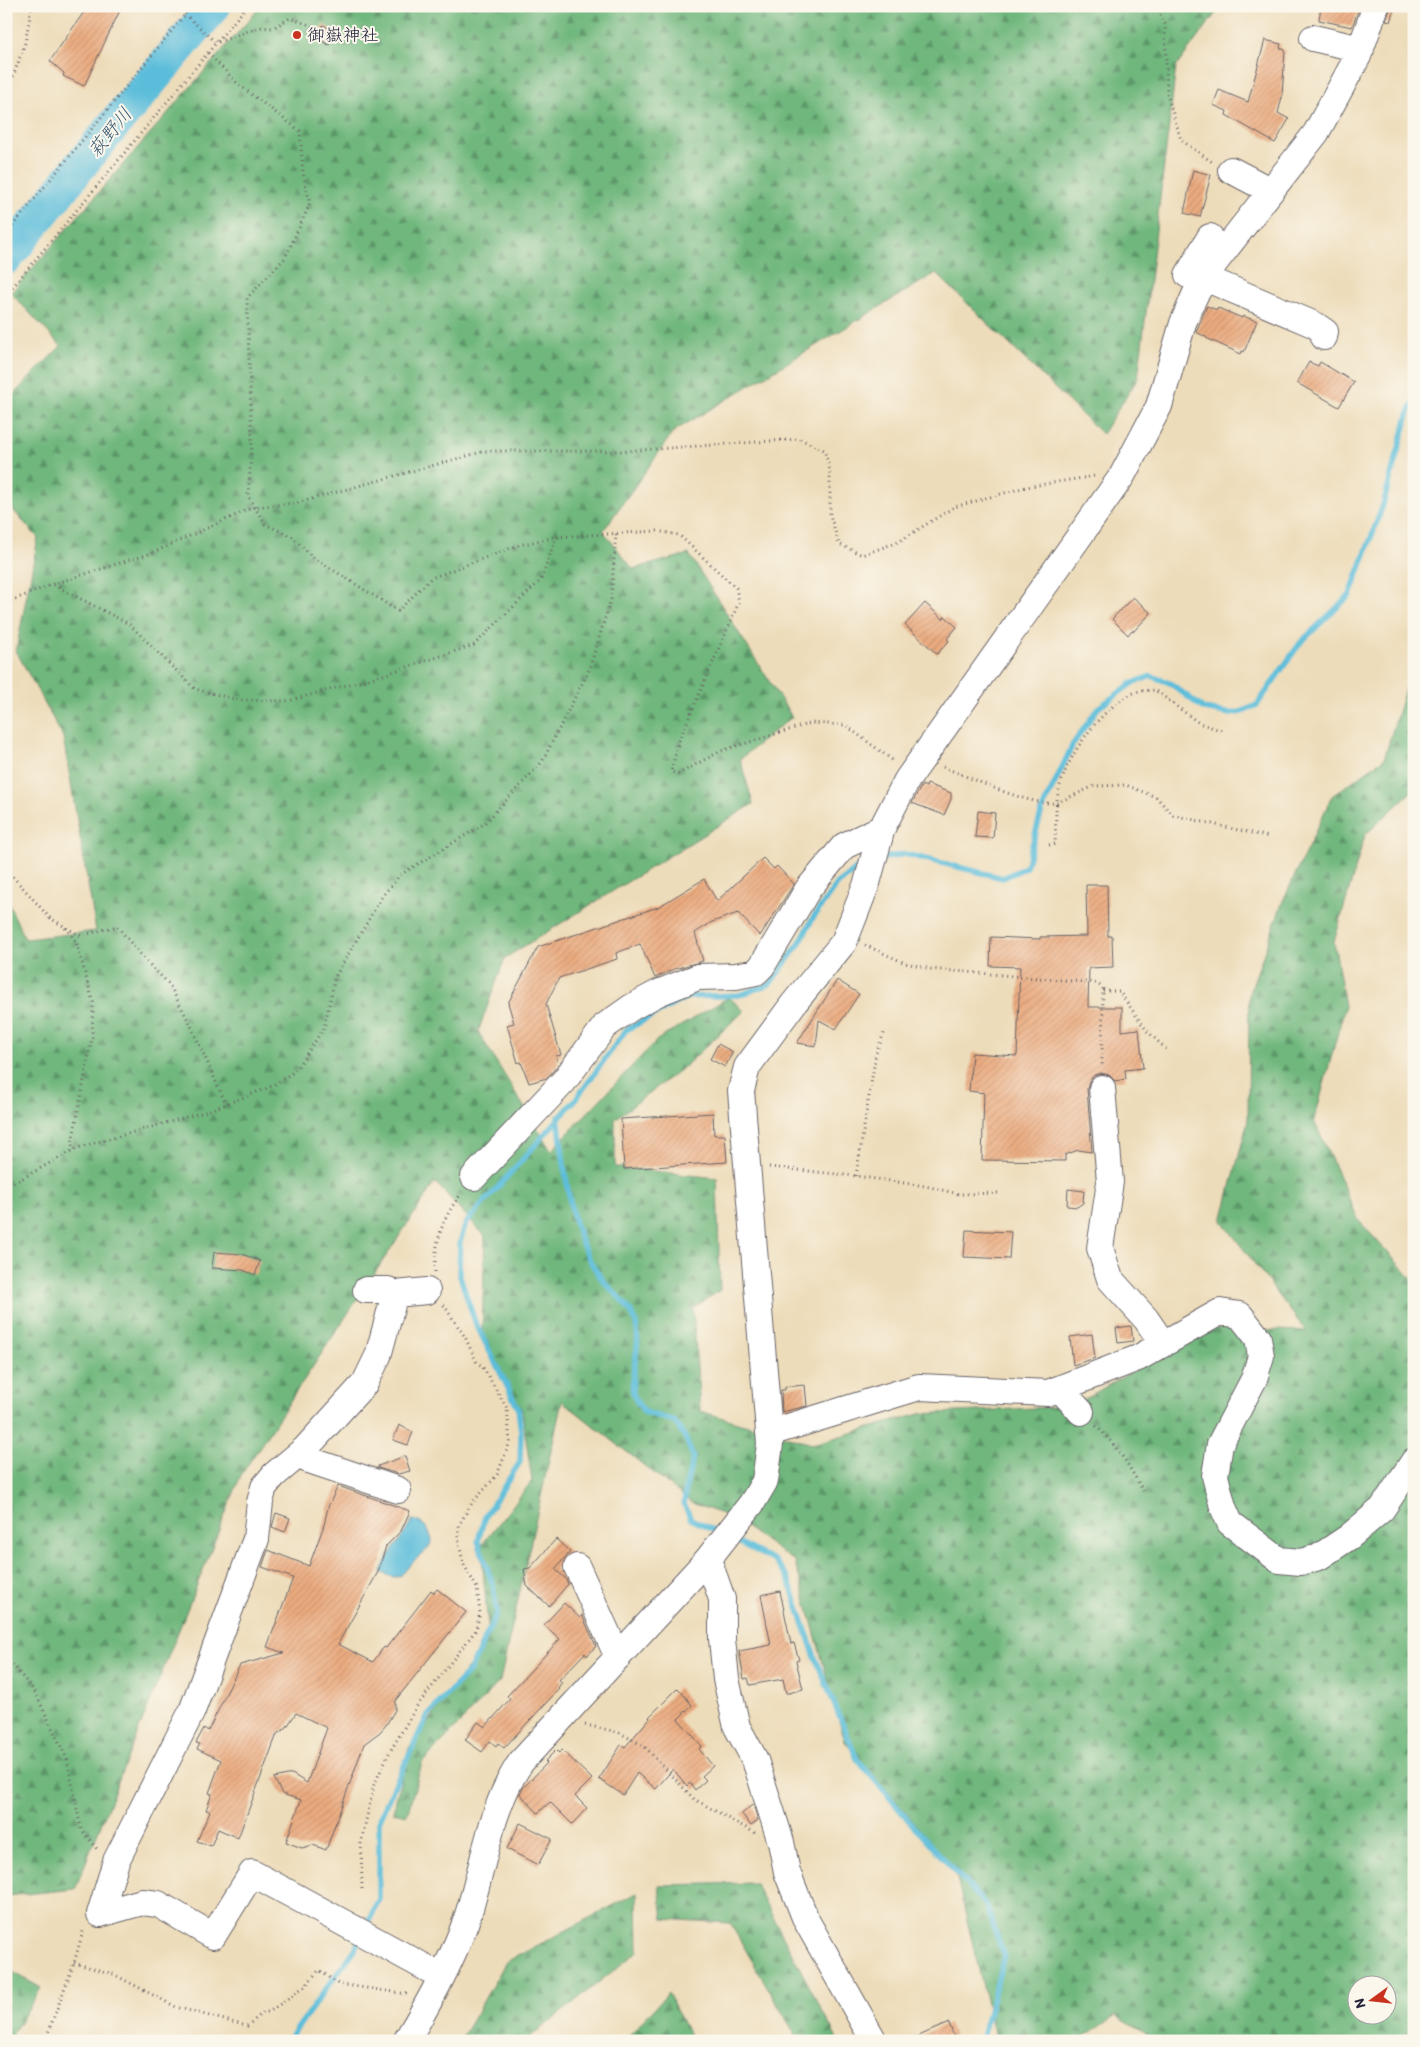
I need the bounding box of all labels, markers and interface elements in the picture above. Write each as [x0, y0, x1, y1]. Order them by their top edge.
place label: 御嶽神社 [307, 24, 379, 46]
marker: 御嶽神社 [291, 29, 303, 41]
water label: 萩野川 [83, 103, 137, 161]
north arrow [1348, 1974, 1398, 2024]
text: N [1350, 1996, 1369, 2010]

